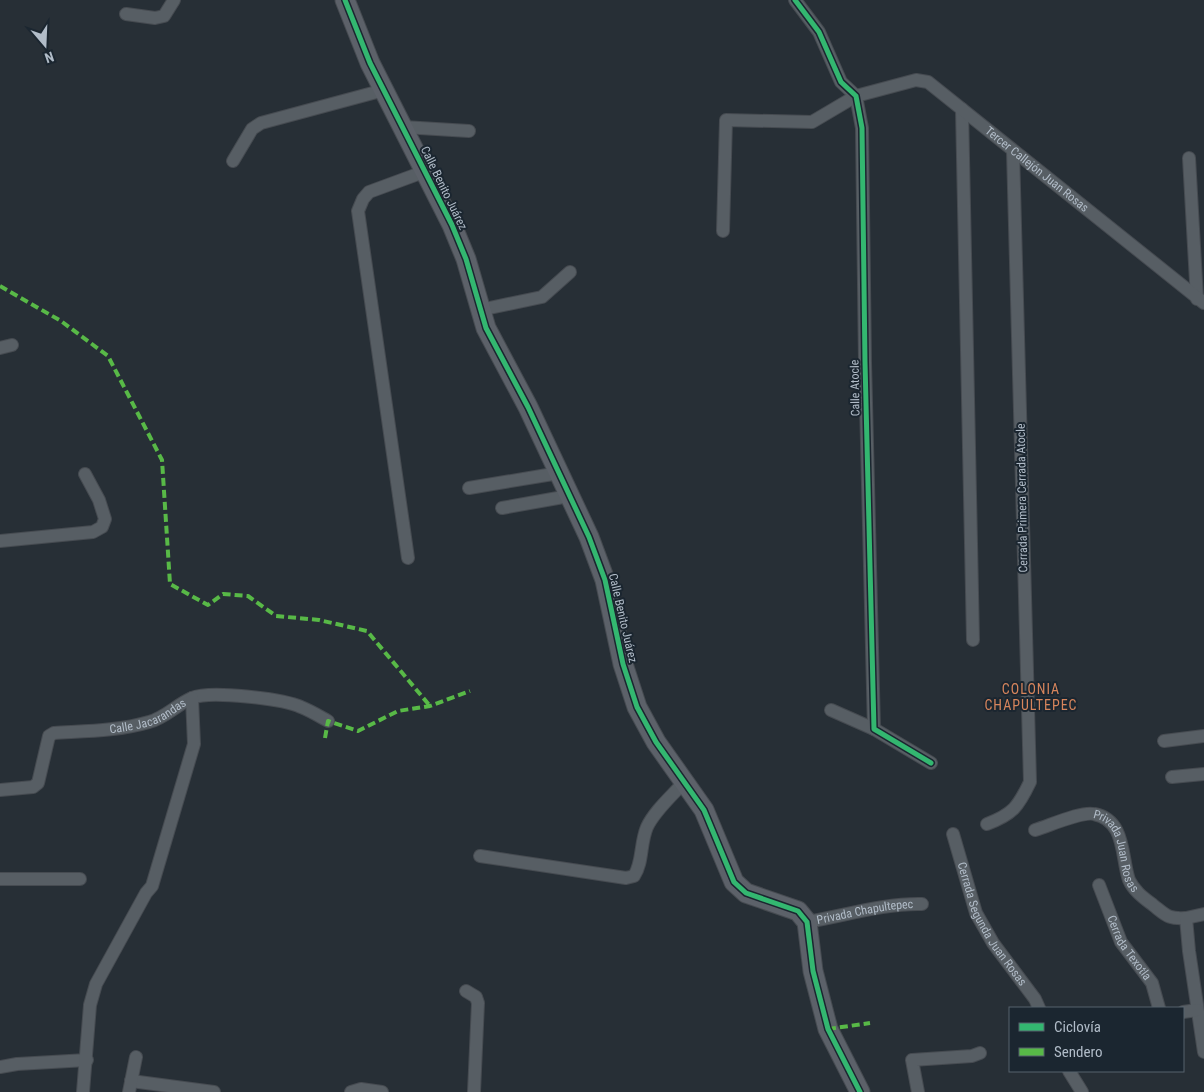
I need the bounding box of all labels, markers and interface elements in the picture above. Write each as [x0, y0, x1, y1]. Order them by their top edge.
north arrow [20, 20, 70, 70]
text: N [43, 48, 56, 66]
street label: Tercer Callejón Juan Rosas [982, 124, 1091, 215]
street label: Calle Benito Juárez [418, 144, 470, 232]
street label: Calle Atocle [848, 359, 862, 416]
street label: Cerrada Primera Cerrada Atocle [1014, 423, 1030, 573]
street label: Calle Benito Juárez [606, 572, 640, 664]
district label: COLONIA CHAPULTEPEC [984, 681, 1078, 713]
street label: Calle Jacarandas [109, 696, 188, 736]
street label: Privada Juan Rosas [1092, 807, 1142, 895]
street label: Cerrada Segunda Juan Rosas [955, 861, 1030, 988]
street label: Privada Chapultepec [815, 897, 914, 927]
street label: Cerrada Texotla [1104, 913, 1154, 983]
legend [1009, 1007, 1184, 1072]
text: Ciclovía [1054, 1018, 1101, 1036]
text: Sendero [1054, 1043, 1103, 1061]

